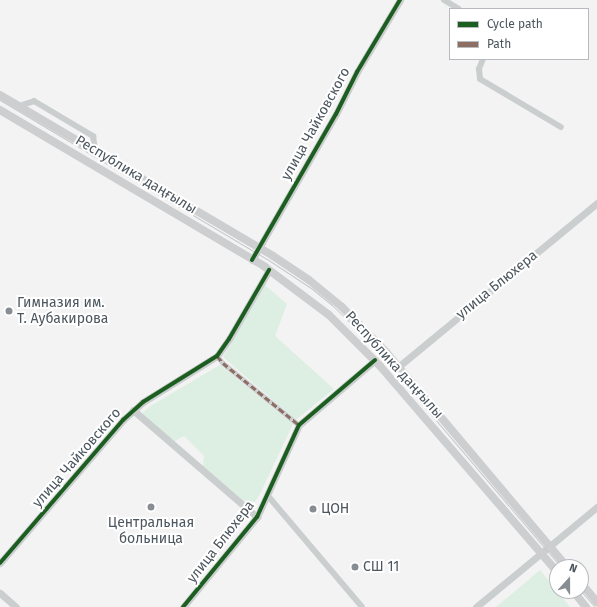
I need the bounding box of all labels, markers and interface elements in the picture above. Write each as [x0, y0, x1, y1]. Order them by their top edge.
legend [449, 8, 589, 60]
text: Cycle path [487, 17, 543, 31]
text: Path [487, 37, 511, 51]
street label: улица Чайковского [278, 65, 354, 183]
street label: Республика даңғылы [72, 132, 200, 218]
street label: улица Блюхера [453, 247, 541, 323]
place label: Гимназия им. Т. Аубакирова [17, 295, 108, 328]
marker: Гимназия им. Т. Аубакирова [4, 306, 14, 316]
street label: Республика даңғылы [341, 308, 447, 422]
street label: улица Чайковского [29, 405, 125, 511]
street label: улица Блюхера [184, 498, 258, 586]
marker: Центральная больница [145, 501, 157, 513]
place label: ЦОН [321, 501, 349, 517]
marker: ЦОН [308, 504, 318, 514]
place label: Центральная больница [108, 515, 194, 548]
place label: СШ 11 [363, 559, 399, 575]
north arrow [549, 559, 589, 599]
text: N [567, 561, 579, 576]
marker: СШ 11 [350, 562, 360, 572]

